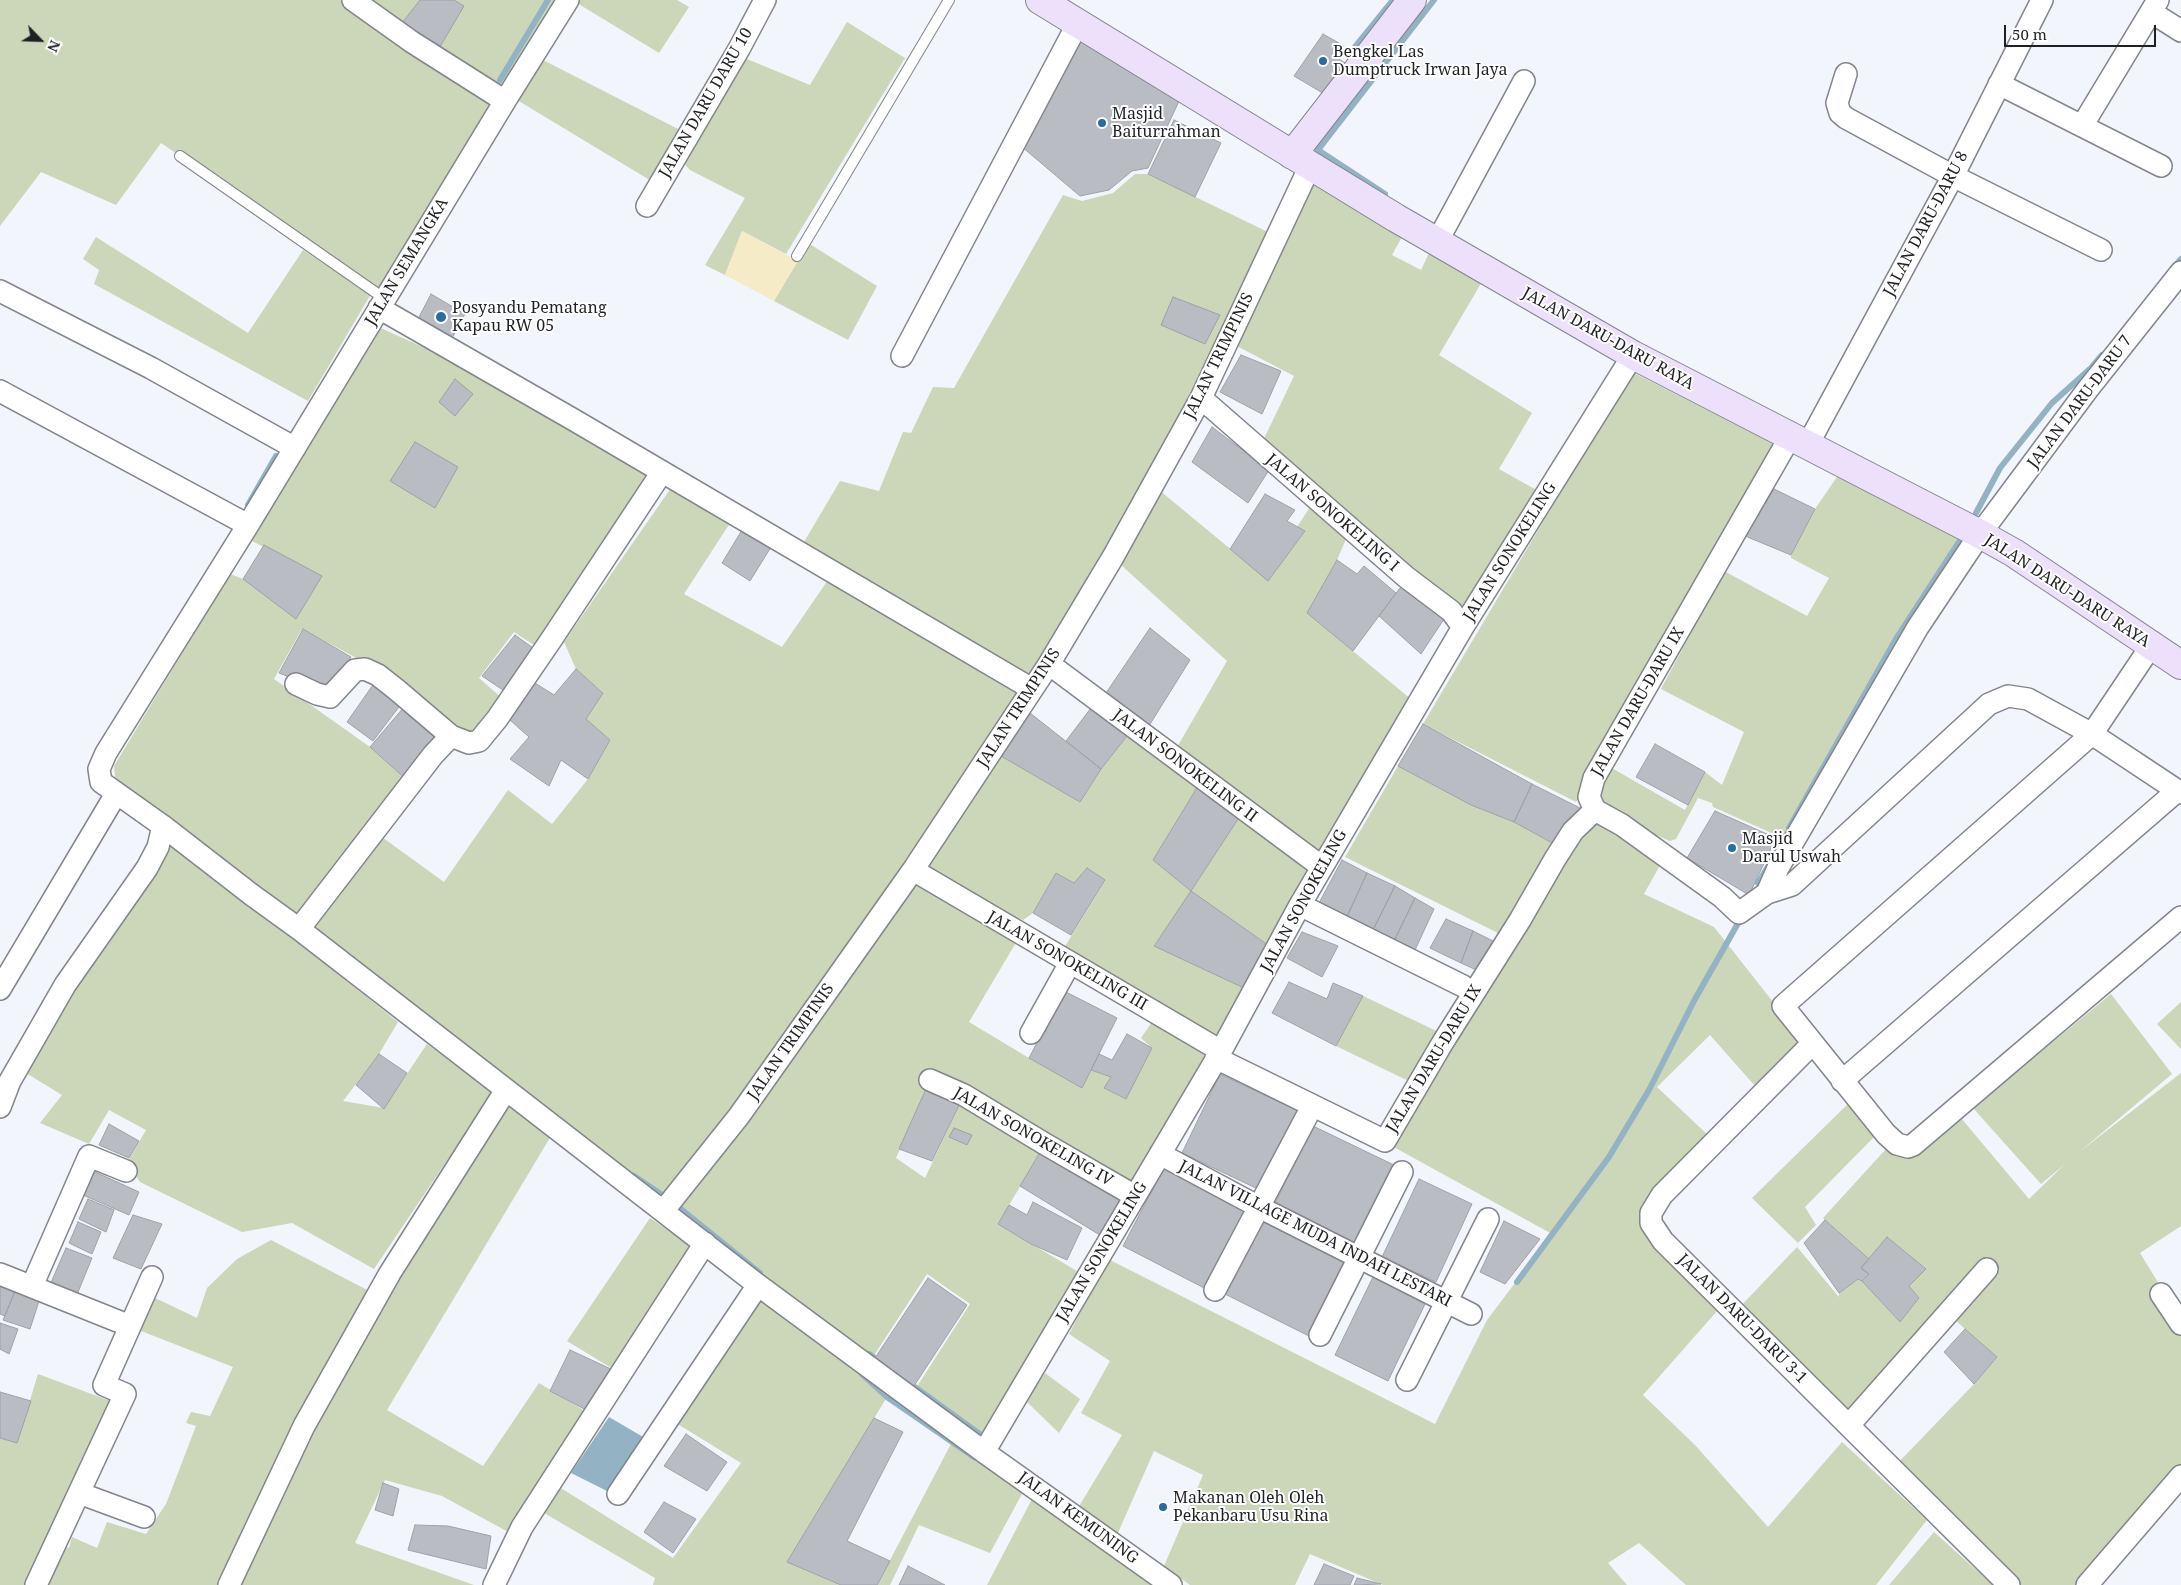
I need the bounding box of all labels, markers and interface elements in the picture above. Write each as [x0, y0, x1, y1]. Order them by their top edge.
north arrow [15, 15, 65, 65]
scale bar [2006, 15, 2158, 47]
text: 50 m [2012, 24, 2047, 44]
street label: JALAN DARU DARU 10 [655, 25, 757, 181]
text: N [43, 37, 65, 55]
place label: Bengkel Las Dumptruck Irwan Jaya [1333, 42, 1508, 80]
marker: Bengkel Las Dumptruck Irwan Jaya [1317, 55, 1329, 67]
place label: Masjid Baiturrahman [1112, 104, 1221, 142]
marker: Masjid Baiturrahman [1096, 117, 1108, 129]
street label: JALAN DARU-DARU 8 [1880, 148, 1972, 300]
street label: JALAN SEMANGKA [361, 195, 453, 329]
street label: JALAN DARU-DARU RAYA [1519, 284, 1697, 394]
street label: JALAN TRIMPINIS [1180, 290, 1258, 422]
place label: Posyandu Pematang Kapau RW 05 [452, 298, 607, 336]
marker: Posyandu Pematang Kapau RW 05 [434, 310, 448, 324]
street label: JALAN DARU-DARU 7 [2024, 332, 2136, 472]
street label: JALAN SONOKELING I [1262, 450, 1402, 576]
street label: JALAN SONOKELING [1459, 479, 1561, 625]
street label: JALAN DARU-DARU RAYA [1981, 530, 2153, 652]
street label: JALAN DARU-DARU IX [1587, 624, 1689, 780]
street label: JALAN TRIMPINIS [973, 645, 1065, 771]
street label: JALAN SONOKELING II [1109, 705, 1261, 827]
street label: JALAN SONOKELING [1257, 826, 1351, 976]
place label: Masjid Darul Uswah [1742, 829, 1841, 867]
marker: Masjid Darul Uswah [1726, 842, 1738, 854]
street label: JALAN SONOKELING III [984, 907, 1150, 1015]
street label: JALAN TRIMPINIS [744, 980, 838, 1104]
street label: JALAN DARU-DARU IX [1382, 982, 1486, 1136]
street label: JALAN SONOKELING IV [950, 1084, 1116, 1190]
street label: JALAN VILLAGE MUDA INDAH LESTARI [1176, 1157, 1454, 1311]
street label: JALAN SONOKELING [1053, 1179, 1151, 1325]
street label: JALAN DARU-DARU 3-1 [1673, 1250, 1811, 1388]
street label: JALAN KEMUNING [1014, 1468, 1142, 1568]
place label: Makanan Oleh Oleh Pekanbaru Usu Rina [1173, 1488, 1329, 1526]
marker: Makanan Oleh Oleh Pekanbaru Usu Rina [1157, 1501, 1169, 1513]

